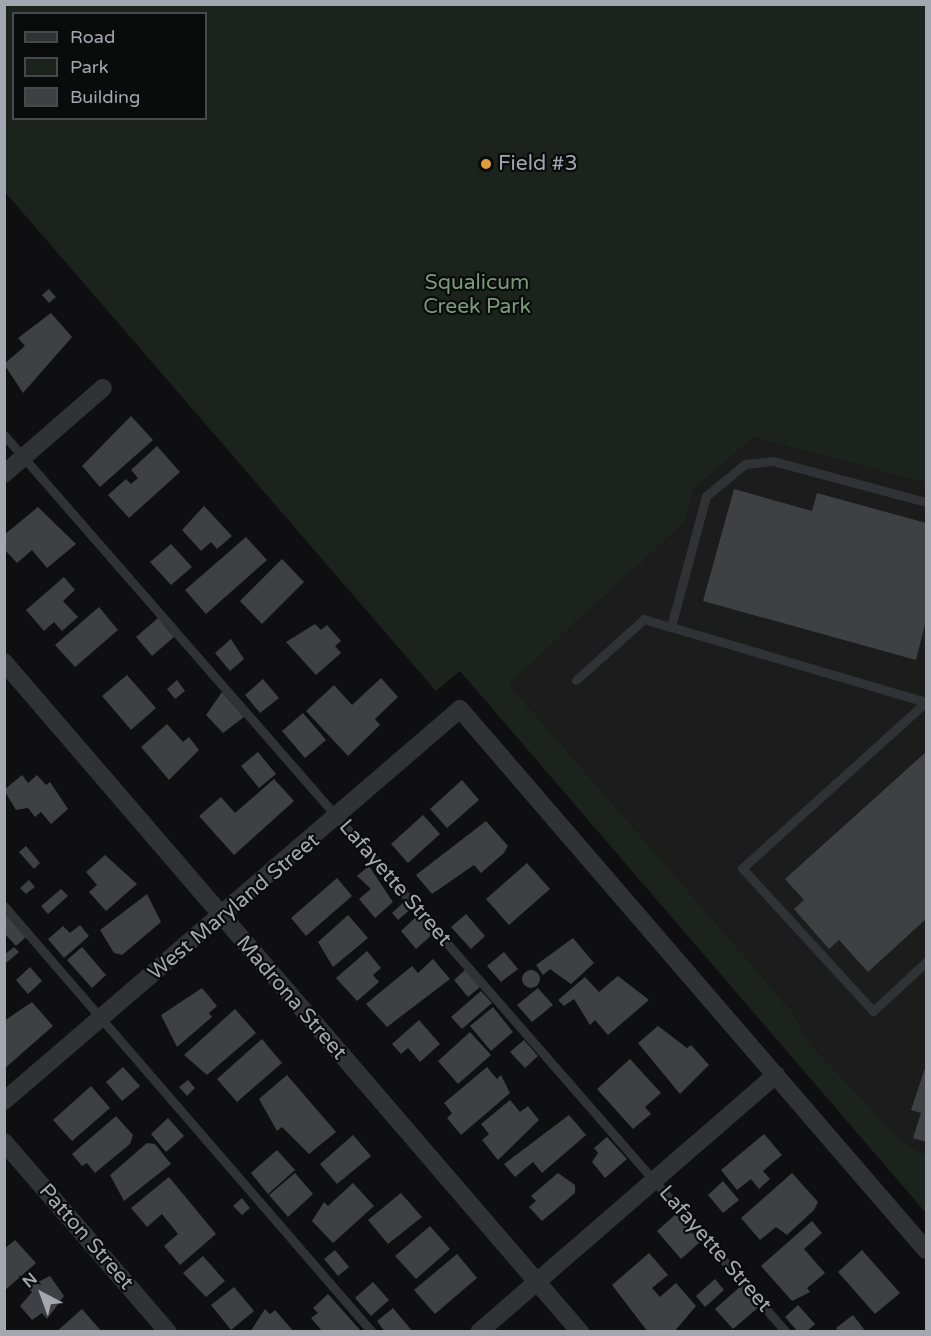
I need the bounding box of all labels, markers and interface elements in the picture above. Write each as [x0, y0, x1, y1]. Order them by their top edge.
legend [12, 12, 207, 120]
text: Road [70, 26, 115, 48]
text: Park [70, 56, 108, 78]
text: Building [70, 86, 140, 108]
place label: Field #3 [498, 151, 578, 177]
marker: Field #3 [479, 157, 493, 171]
park label: Squalicum Creek Park [423, 270, 531, 320]
street label: Lafayette Street [333, 815, 457, 951]
street label: West Maryland Street [143, 828, 325, 986]
street label: Madrona Street [230, 931, 352, 1065]
street label: Patton Street [33, 1179, 139, 1295]
street label: Lafayette Street [653, 1181, 777, 1317]
north arrow [12, 1264, 72, 1324]
text: N [19, 1269, 42, 1292]

